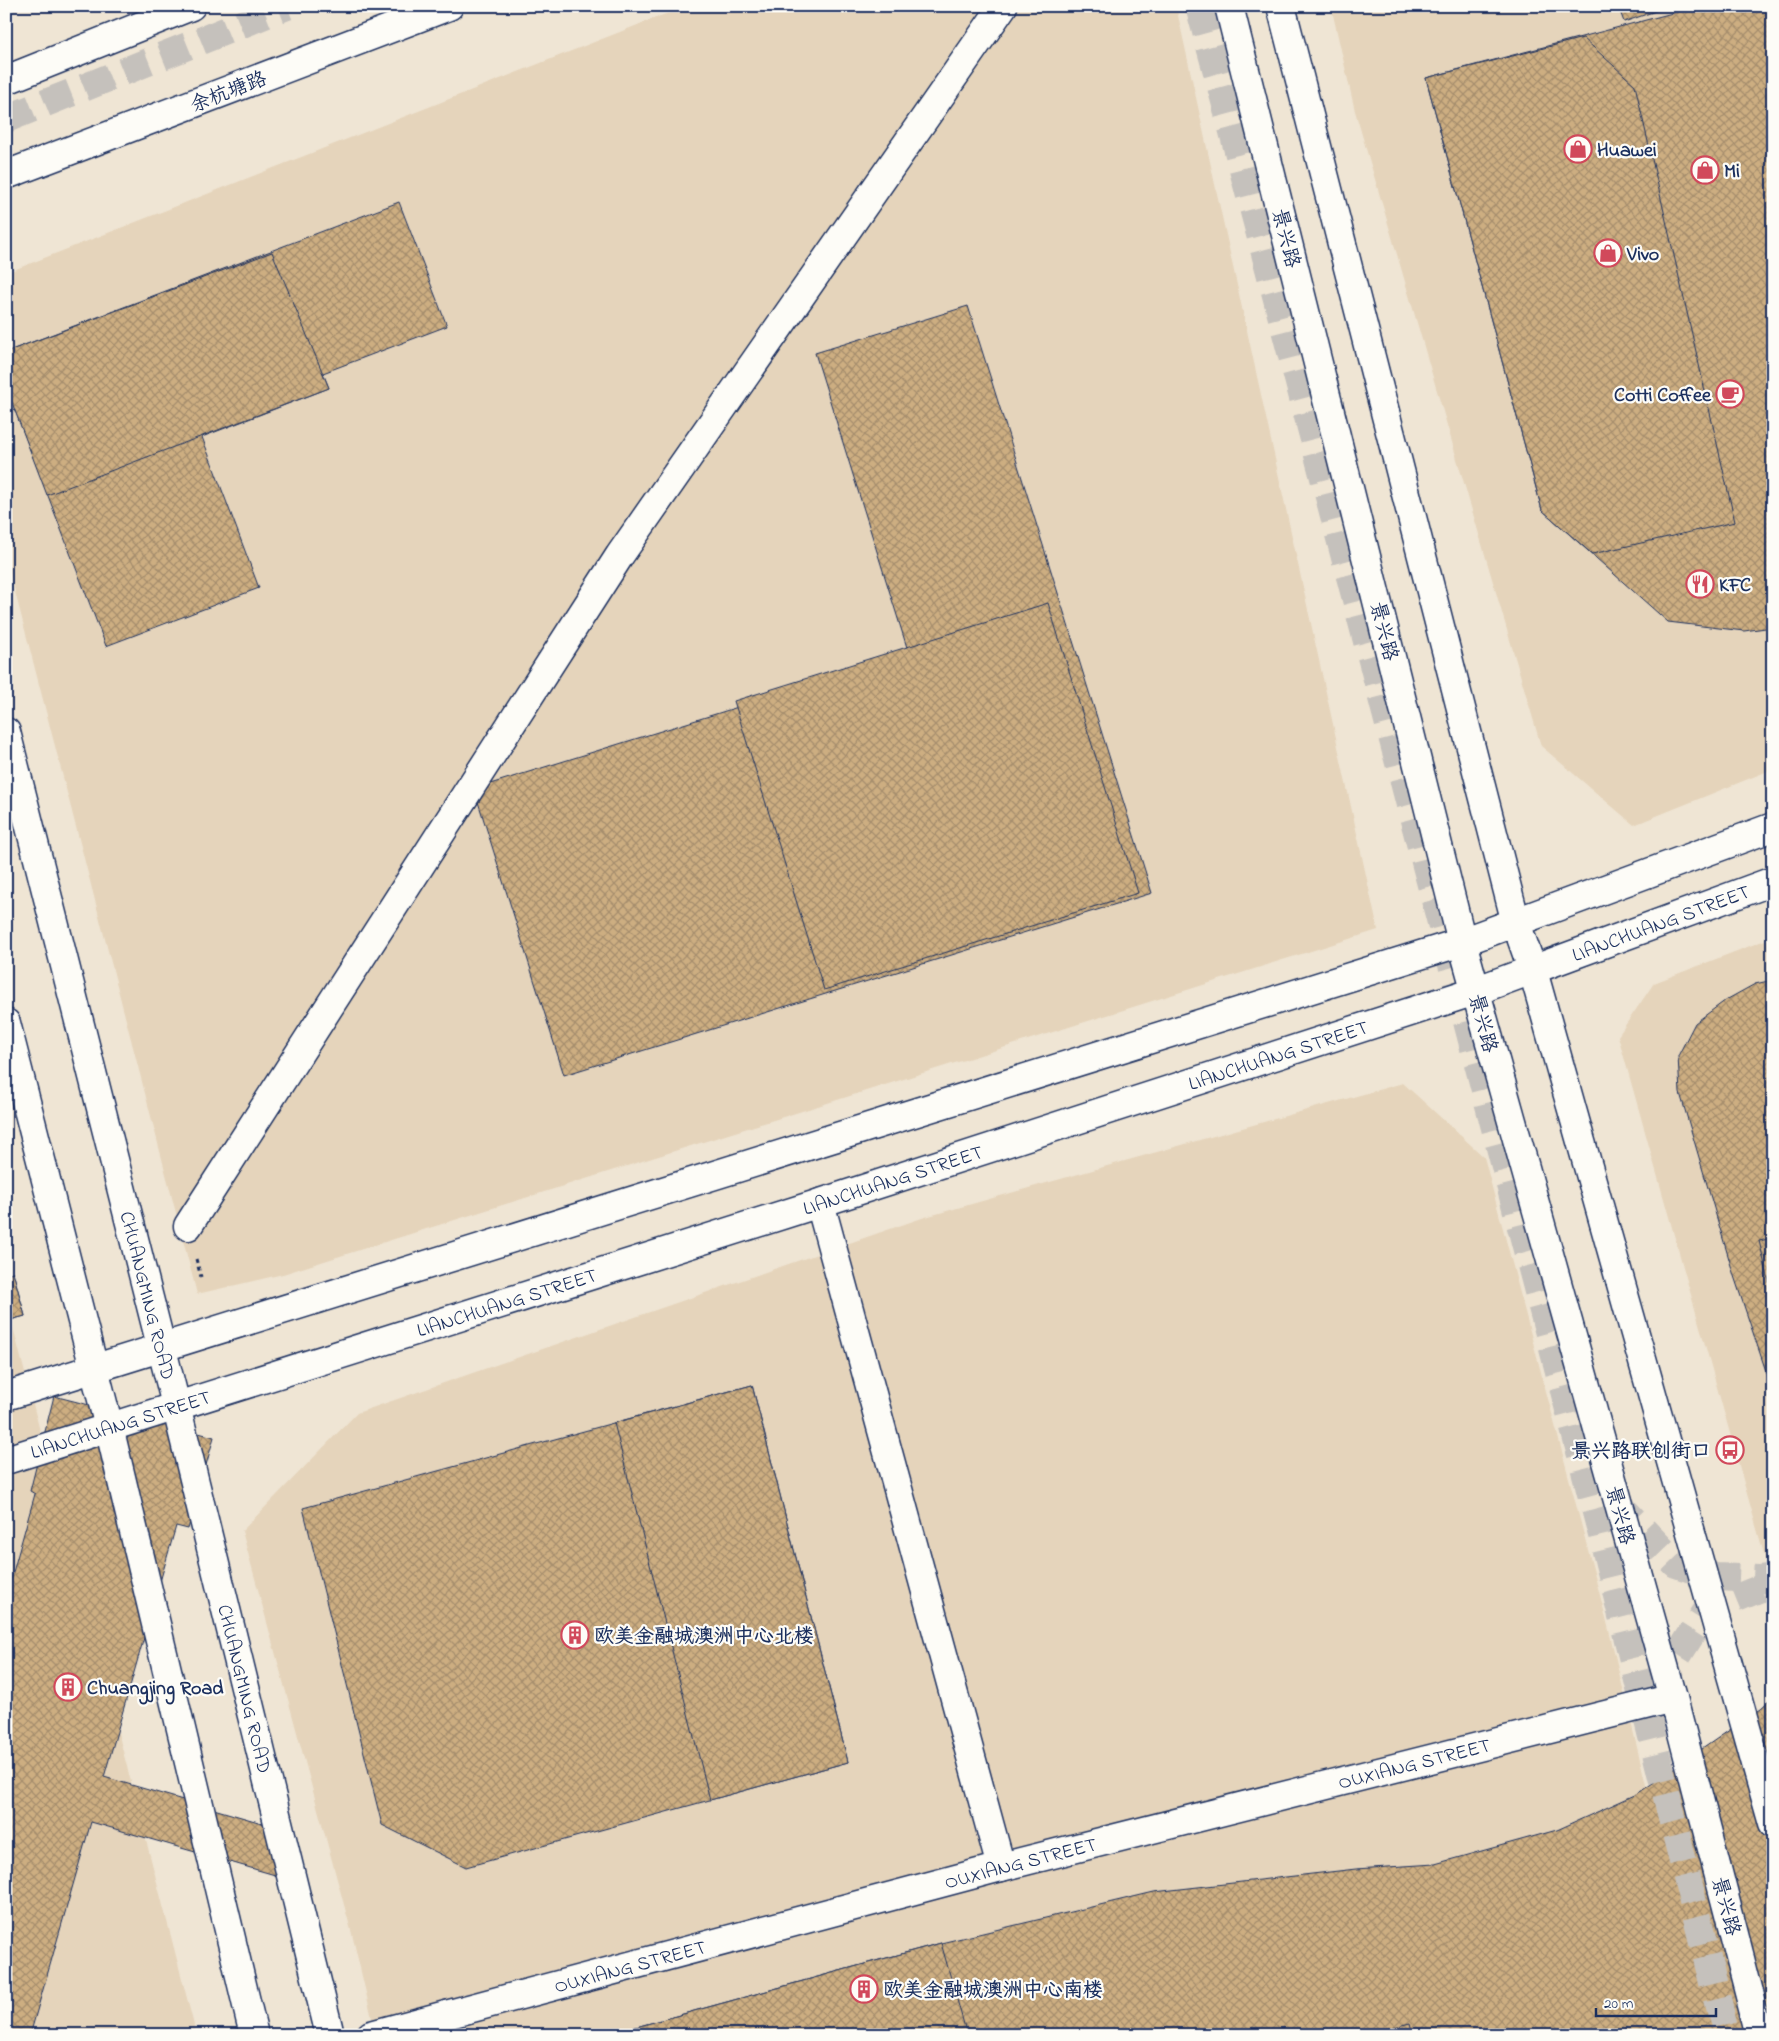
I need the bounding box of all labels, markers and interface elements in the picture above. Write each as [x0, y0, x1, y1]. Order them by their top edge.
street label: 余杭塘路 [186, 65, 272, 121]
shop icon: Huawei [1563, 134, 1593, 164]
place label: Huawei [1597, 137, 1657, 166]
shop icon: Mi [1690, 155, 1720, 185]
place label: Mi [1724, 158, 1740, 187]
street label: 景兴路 [1263, 206, 1306, 272]
shop icon: Vivo [1593, 238, 1623, 268]
place label: Vivo [1626, 241, 1659, 270]
cafe icon: Cotti Coffee [1715, 379, 1745, 409]
place label: Cotti Coffee [1614, 382, 1712, 411]
restaurant icon: KFC [1685, 569, 1715, 599]
place label: KFC [1719, 572, 1751, 601]
street label: 景兴路 [1361, 599, 1404, 665]
street label: LIANCHUANG STREET [1569, 879, 1755, 971]
street label: 景兴路 [1460, 991, 1504, 1057]
street label: LIANCHUANG STREET [1185, 1014, 1373, 1100]
street label: LIANCHUANG STREET [800, 1139, 987, 1224]
street label: CHUANGMING ROAD [111, 1209, 181, 1383]
street label: LIANCHUANG STREET [414, 1262, 601, 1346]
street label: LIANCHUANG STREET [27, 1384, 215, 1468]
bus stop icon: 景兴路联创街口 [1715, 1435, 1745, 1465]
place label: 景兴路联创街口 [1571, 1438, 1711, 1467]
street label: 景兴路 [1597, 1483, 1641, 1549]
street label: CHUANGMING ROAD [208, 1602, 277, 1777]
building icon: 欧美金融城澳洲中心北楼 [560, 1620, 590, 1650]
place label: 欧美金融城澳洲中心北楼 [594, 1623, 814, 1652]
building icon: Chuangjing Road [53, 1672, 83, 1702]
place label: Chuangjing Road [87, 1675, 224, 1705]
street label: OUXIANG STREET [1335, 1732, 1494, 1799]
street label: OUXIANG STREET [942, 1831, 1100, 1898]
street label: 景兴路 [1703, 1874, 1747, 1940]
street label: OUXIANG STREET [551, 1934, 710, 2003]
building icon: 欧美金融城澳洲中心南楼 [849, 1974, 879, 2004]
place label: 欧美金融城澳洲中心南楼 [883, 1977, 1103, 2006]
scale bar [1596, 1986, 1716, 2018]
text: 20 m [1604, 1993, 1634, 2015]

